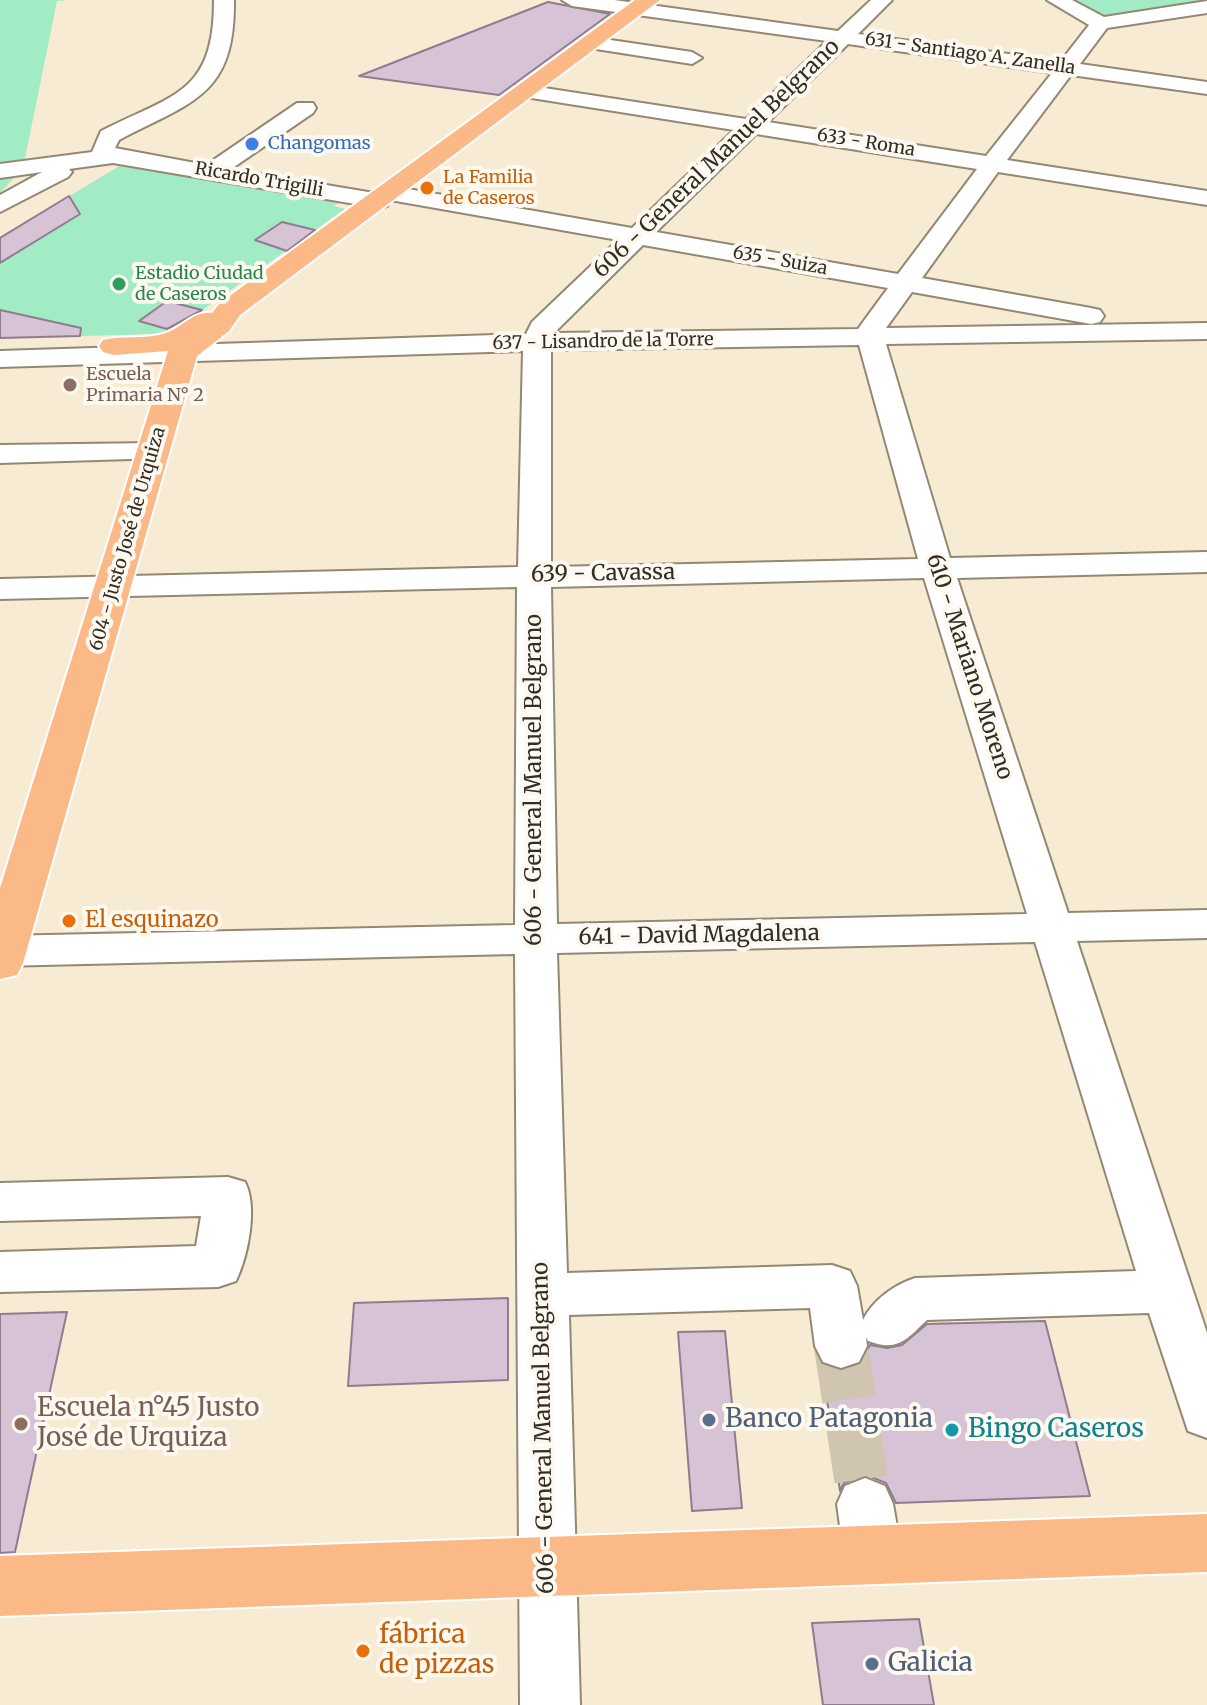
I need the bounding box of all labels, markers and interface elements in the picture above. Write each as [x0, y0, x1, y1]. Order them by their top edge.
street label: 631 - Santiago A. Zanella [864, 29, 1076, 79]
street label: 606 - General Manuel Belgrano [588, 34, 846, 284]
street label: 633 - Roma [815, 125, 917, 161]
place label: Changomas [268, 133, 371, 155]
marker: Changomas [243, 135, 261, 153]
street label: Ricardo Trigilli [193, 158, 325, 202]
place label: La Familia de Caseros [443, 167, 534, 210]
marker: La Familia de Caseros [418, 179, 436, 197]
street label: 635 - Suiza [731, 242, 829, 280]
place label: Estadio Ciudad de Caseros [135, 263, 264, 306]
marker: Estadio Ciudad de Caseros [110, 275, 128, 293]
street label: 637 - Lisandro de la Torre [492, 329, 714, 355]
place label: Escuela Primaria N° 2 [86, 364, 204, 406]
marker: Escuela Primaria N° 2 [61, 376, 79, 394]
street label: 604 - Justo José de Urquiza [86, 425, 170, 653]
street label: 610 - Mariano Moreno [920, 551, 1018, 783]
street label: 639 - Cavassa [531, 560, 675, 588]
street label: 606 - General Manuel Belgrano [522, 614, 548, 946]
place label: El esquinazo [85, 908, 219, 934]
marker: El esquinazo [60, 912, 78, 930]
street label: 641 - David Magdalena [578, 921, 820, 951]
street label: 606 - General Manuel Belgrano [528, 1262, 560, 1594]
place label: Escuela n°45 Justo José de Urquiza [37, 1393, 259, 1454]
place label: Banco Patagonia [725, 1404, 933, 1436]
marker: Banco Patagonia [700, 1411, 718, 1429]
place label: Bingo Caseros [968, 1414, 1144, 1446]
marker: Escuela n°45 Justo José de Urquiza [12, 1415, 30, 1433]
marker: Bingo Caseros [943, 1421, 961, 1439]
place label: fábrica de pizzas [379, 1620, 495, 1682]
marker: fábrica de pizzas [354, 1642, 372, 1660]
place label: Galicia [888, 1648, 973, 1680]
marker: Galicia [863, 1655, 881, 1673]

